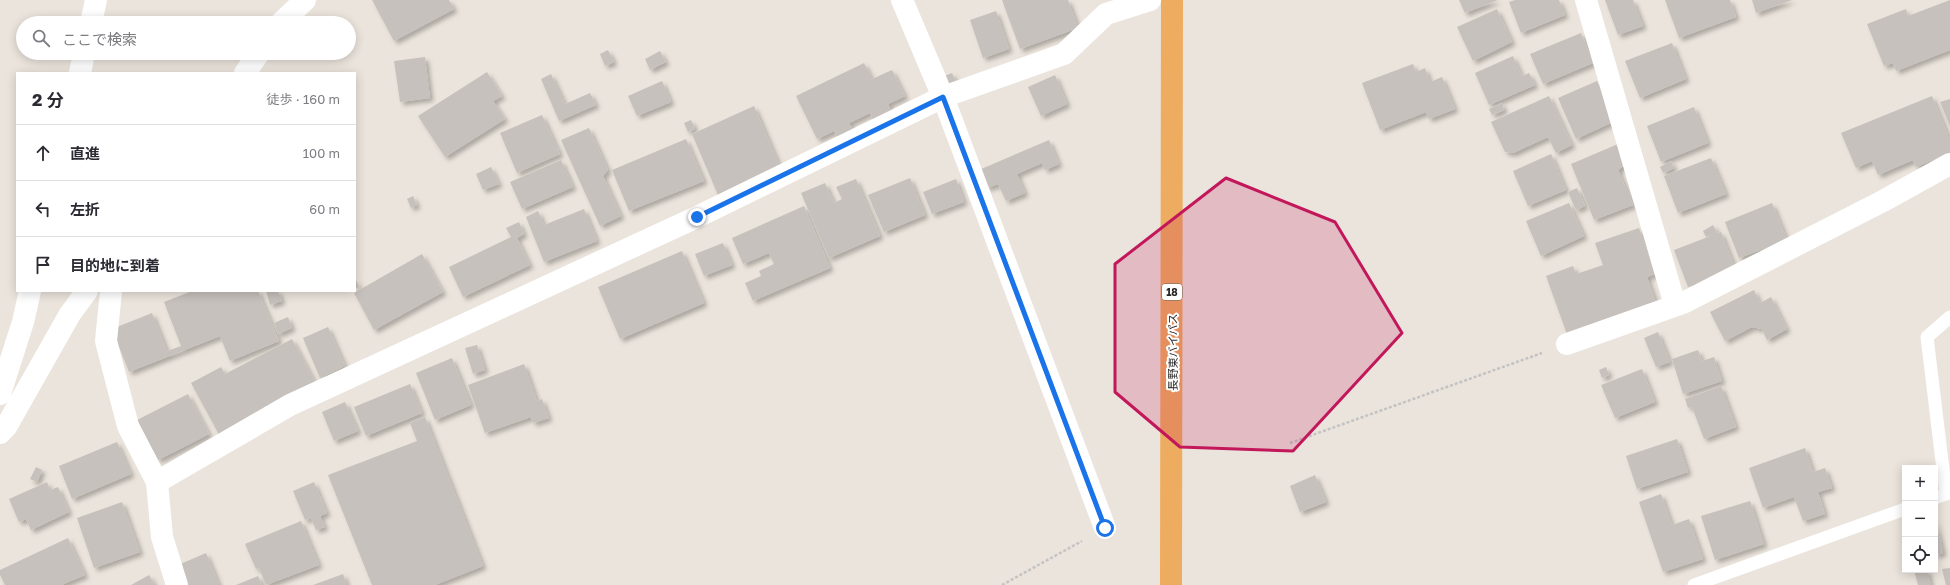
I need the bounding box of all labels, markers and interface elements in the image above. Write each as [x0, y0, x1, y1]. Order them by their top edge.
search box [16, 16, 356, 60]
icon: search [30, 27, 52, 49]
text: ここで検索 [62, 30, 137, 48]
text: 2 分 [32, 89, 64, 110]
text: 徒歩 · 160 m [267, 91, 340, 107]
icon: ahead [32, 142, 54, 164]
text: 直進 [70, 144, 100, 162]
text: 100 m [303, 145, 340, 161]
icon: left [32, 198, 54, 220]
text: 左折 [70, 200, 100, 218]
text: 60 m [309, 201, 340, 217]
route end [688, 208, 706, 226]
icon: arrive [32, 254, 54, 276]
text: 目的地に到着 [70, 256, 160, 274]
road number: 18 [1162, 284, 1182, 300]
street label: 長野東バイパス [1166, 314, 1179, 390]
map controls [1902, 465, 1938, 573]
button: + [1902, 465, 1938, 501]
button: − [1902, 501, 1938, 537]
route start [1096, 519, 1114, 537]
button: locate [1902, 537, 1938, 573]

